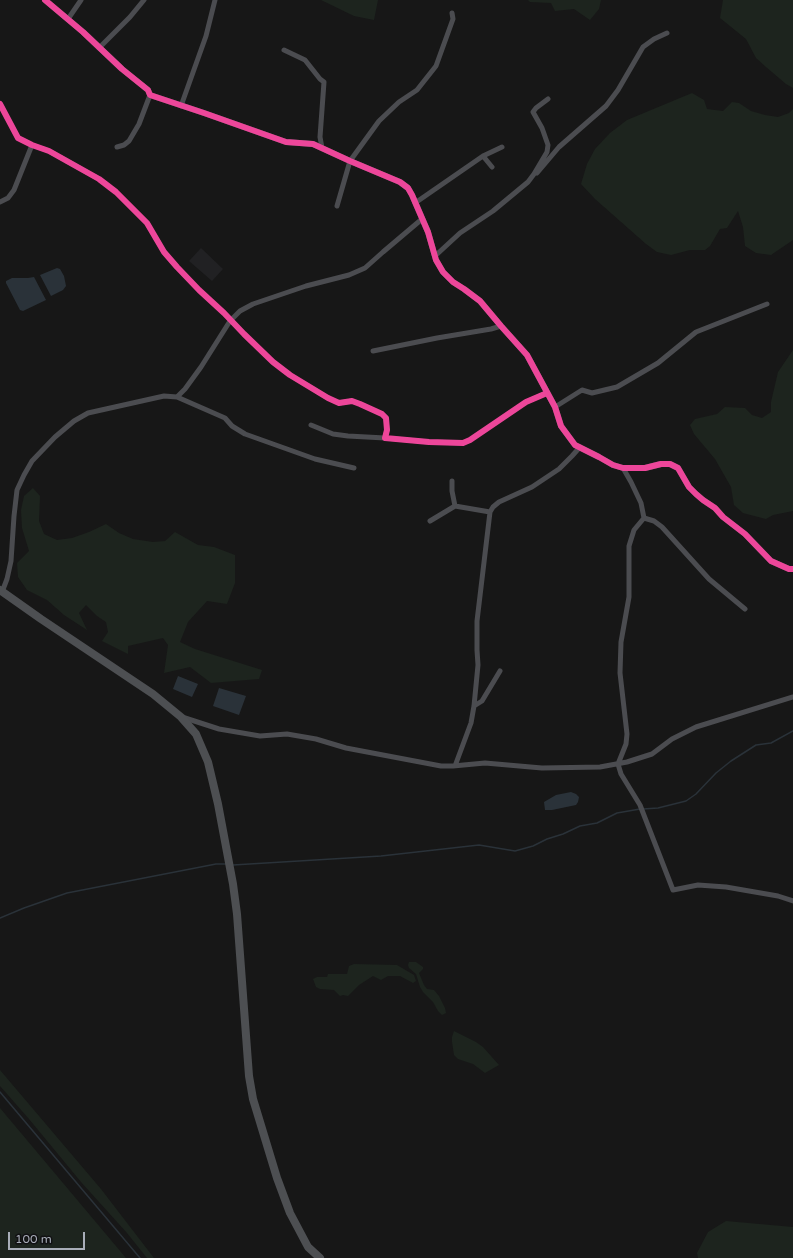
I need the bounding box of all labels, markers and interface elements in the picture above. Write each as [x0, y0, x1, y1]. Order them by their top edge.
scale bar [10, 1224, 87, 1250]
text: 100 m [15, 1232, 52, 1246]

